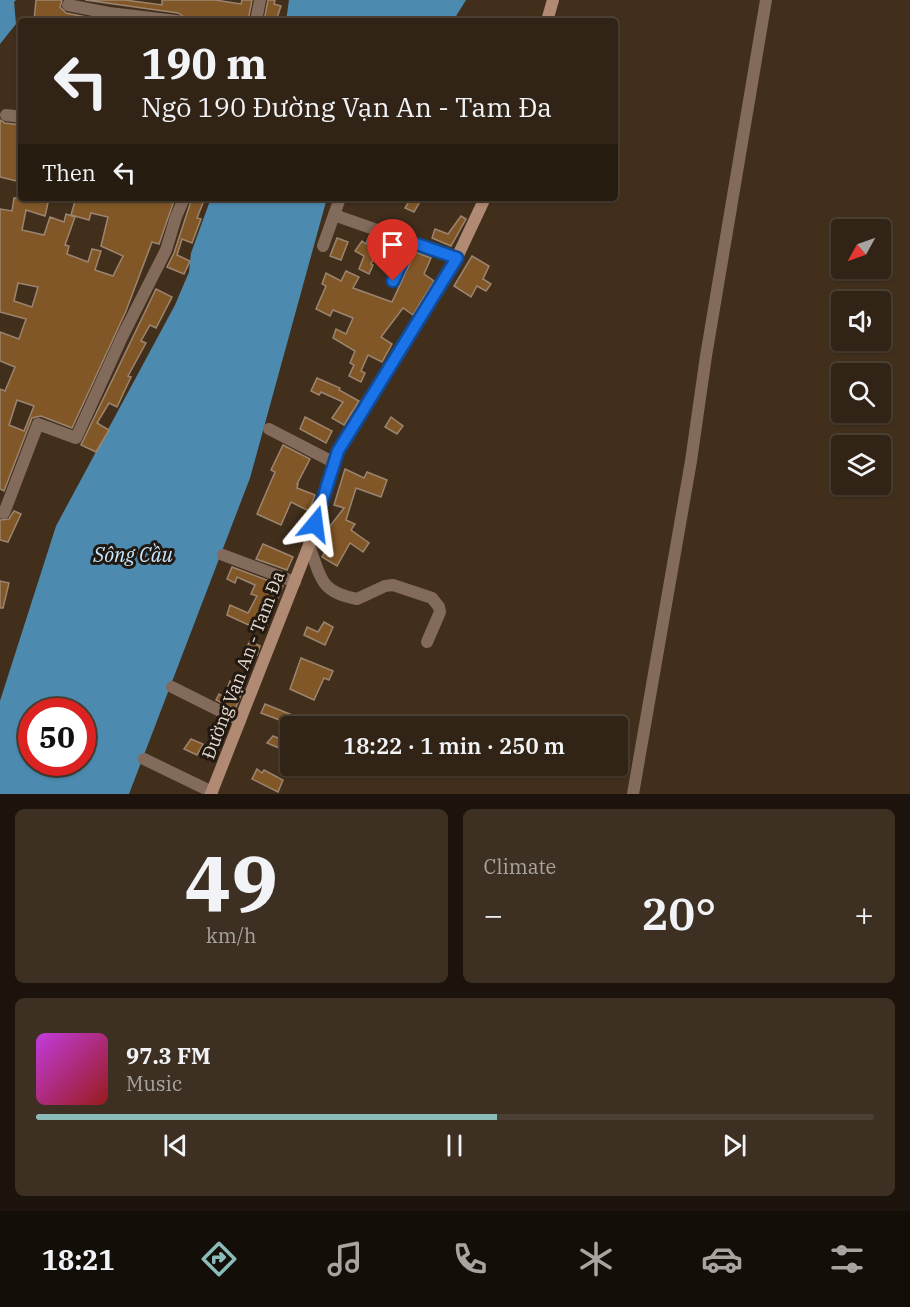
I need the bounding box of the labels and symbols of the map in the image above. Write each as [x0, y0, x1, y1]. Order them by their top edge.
pin [367, 219, 418, 281]
north arrow [831, 219, 891, 279]
position arrow [283, 492, 347, 556]
water label: Sông Cầu [92, 541, 173, 568]
street label: Đường Vạn An - Tam Đa [196, 567, 290, 762]
speed limit sign: 50 [18, 698, 96, 776]

